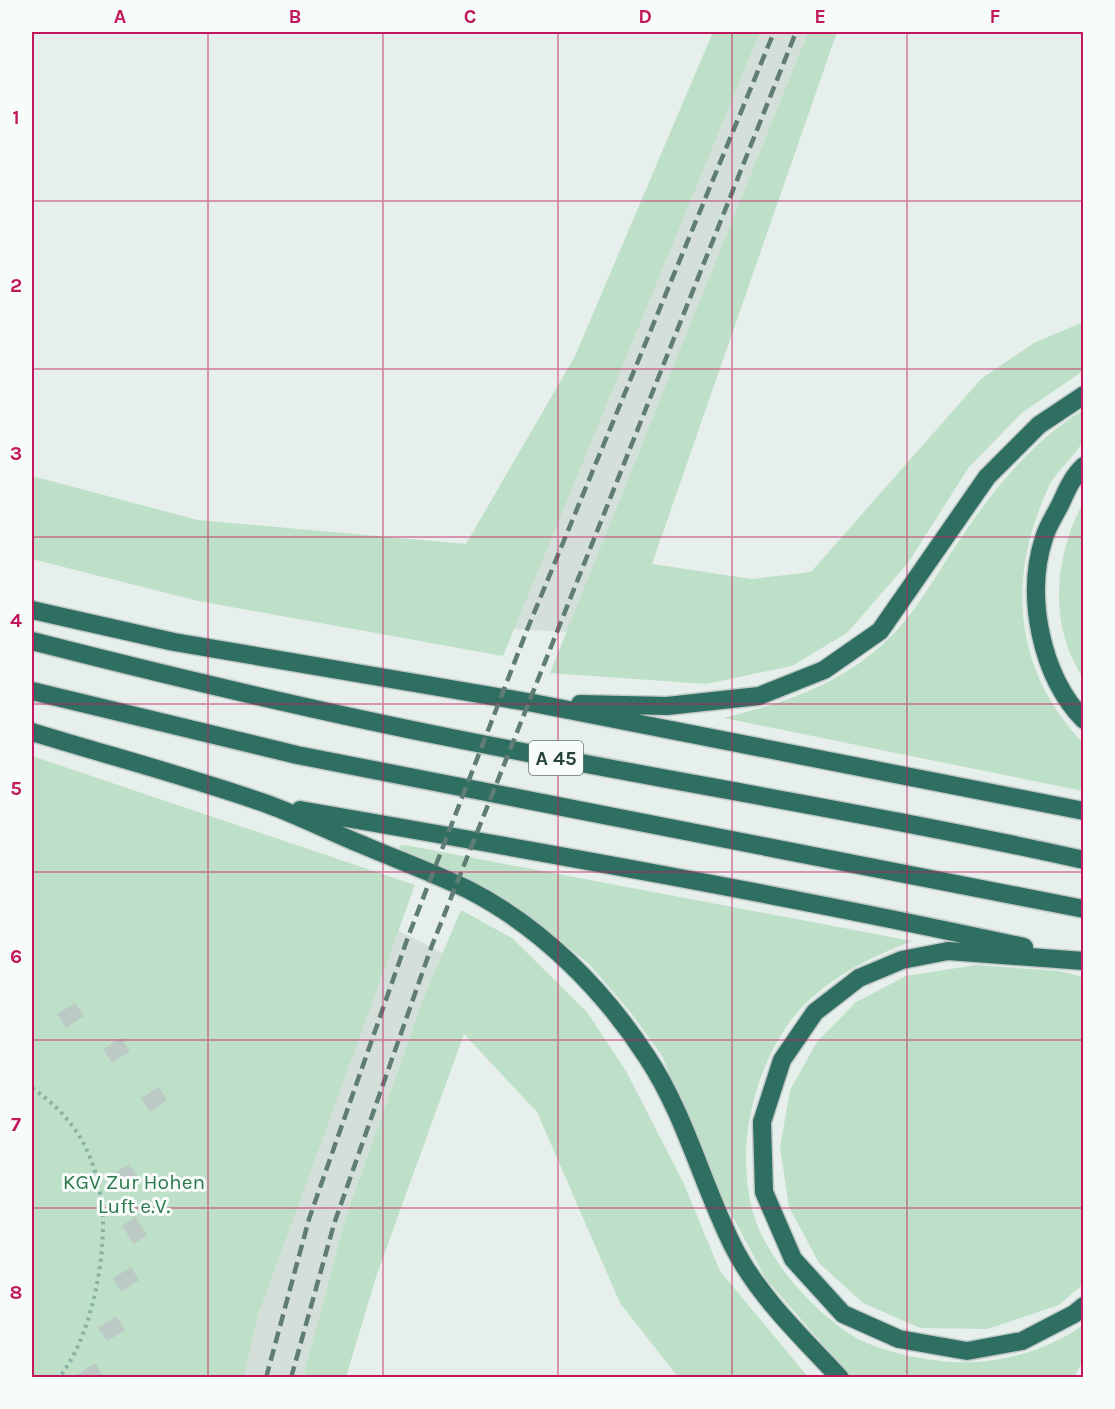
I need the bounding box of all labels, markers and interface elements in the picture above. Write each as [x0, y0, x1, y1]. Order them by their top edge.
text: A [114, 5, 127, 28]
text: B [289, 5, 301, 28]
text: C [464, 5, 476, 28]
text: D [638, 5, 652, 28]
text: E [814, 5, 826, 28]
text: F [990, 5, 1001, 28]
text: 1 [12, 106, 20, 129]
text: 2 [10, 274, 22, 297]
text: 3 [10, 442, 22, 465]
text: 4 [10, 609, 22, 632]
road number: A 45 [529, 741, 583, 775]
text: 5 [10, 777, 22, 800]
text: 6 [10, 945, 22, 968]
text: 7 [11, 1113, 21, 1136]
park label: KGV Zur Hohen Luft e.V. [63, 1170, 205, 1218]
text: 8 [10, 1281, 22, 1304]

